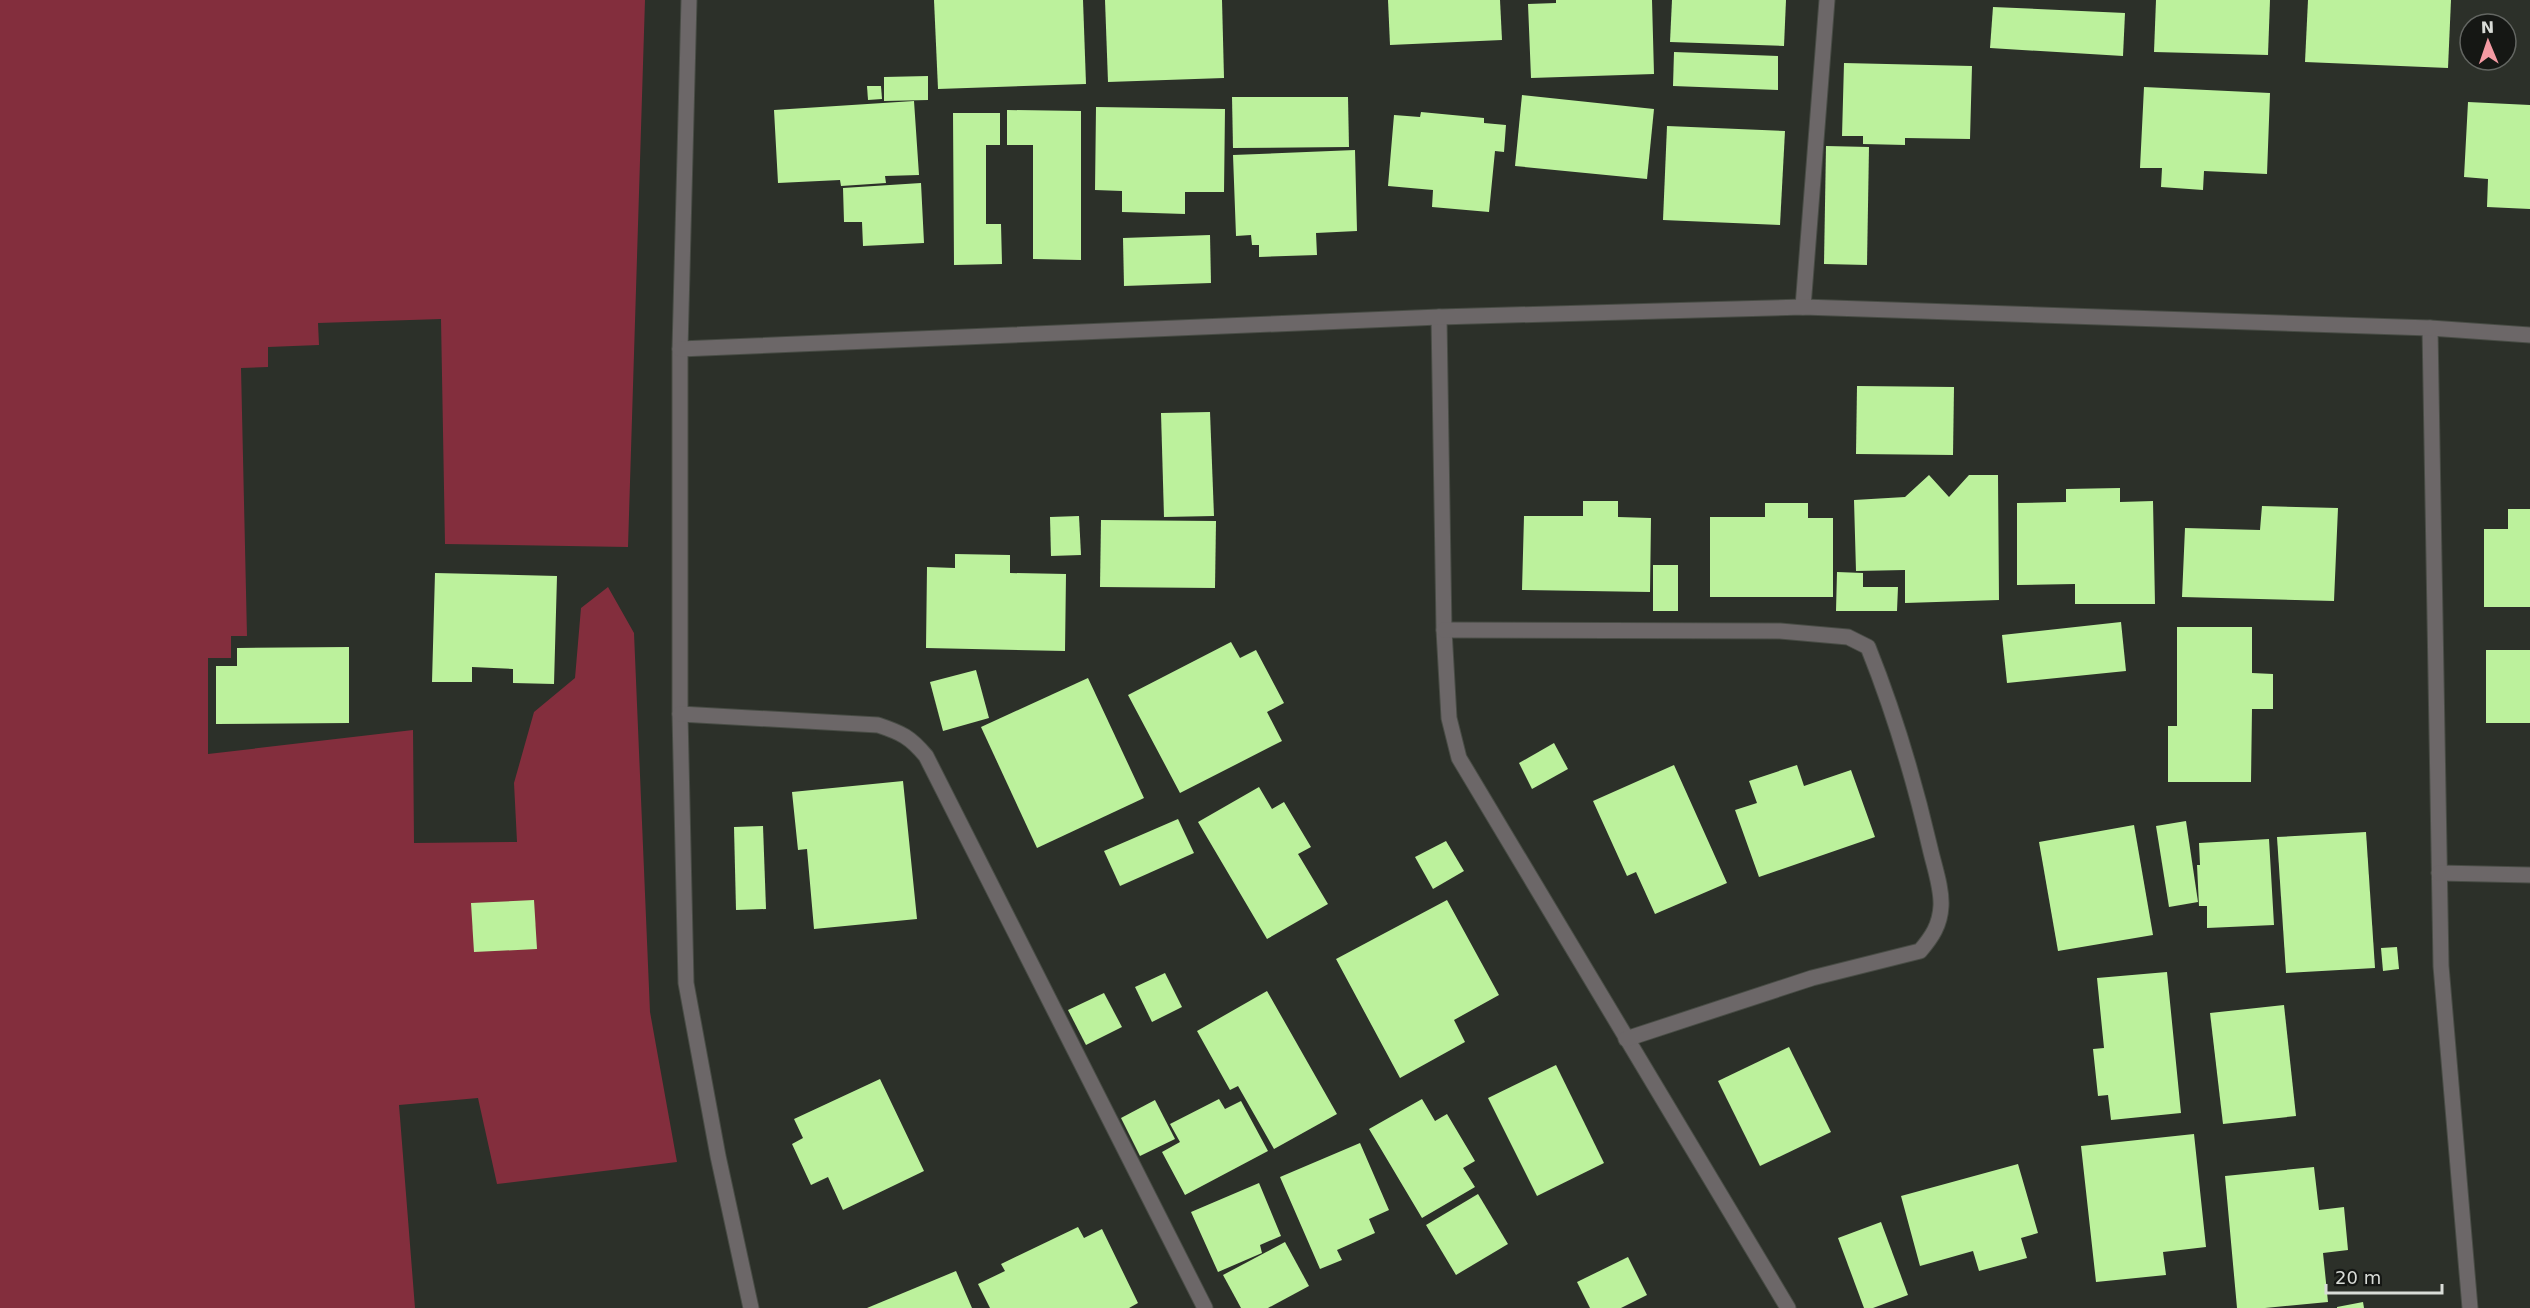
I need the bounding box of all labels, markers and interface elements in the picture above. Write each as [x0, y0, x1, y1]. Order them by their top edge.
north arrow [2458, 12, 2518, 72]
text: N [2480, 18, 2495, 37]
scale bar [2326, 1257, 2442, 1295]
text: 20 m [2335, 1267, 2381, 1288]

